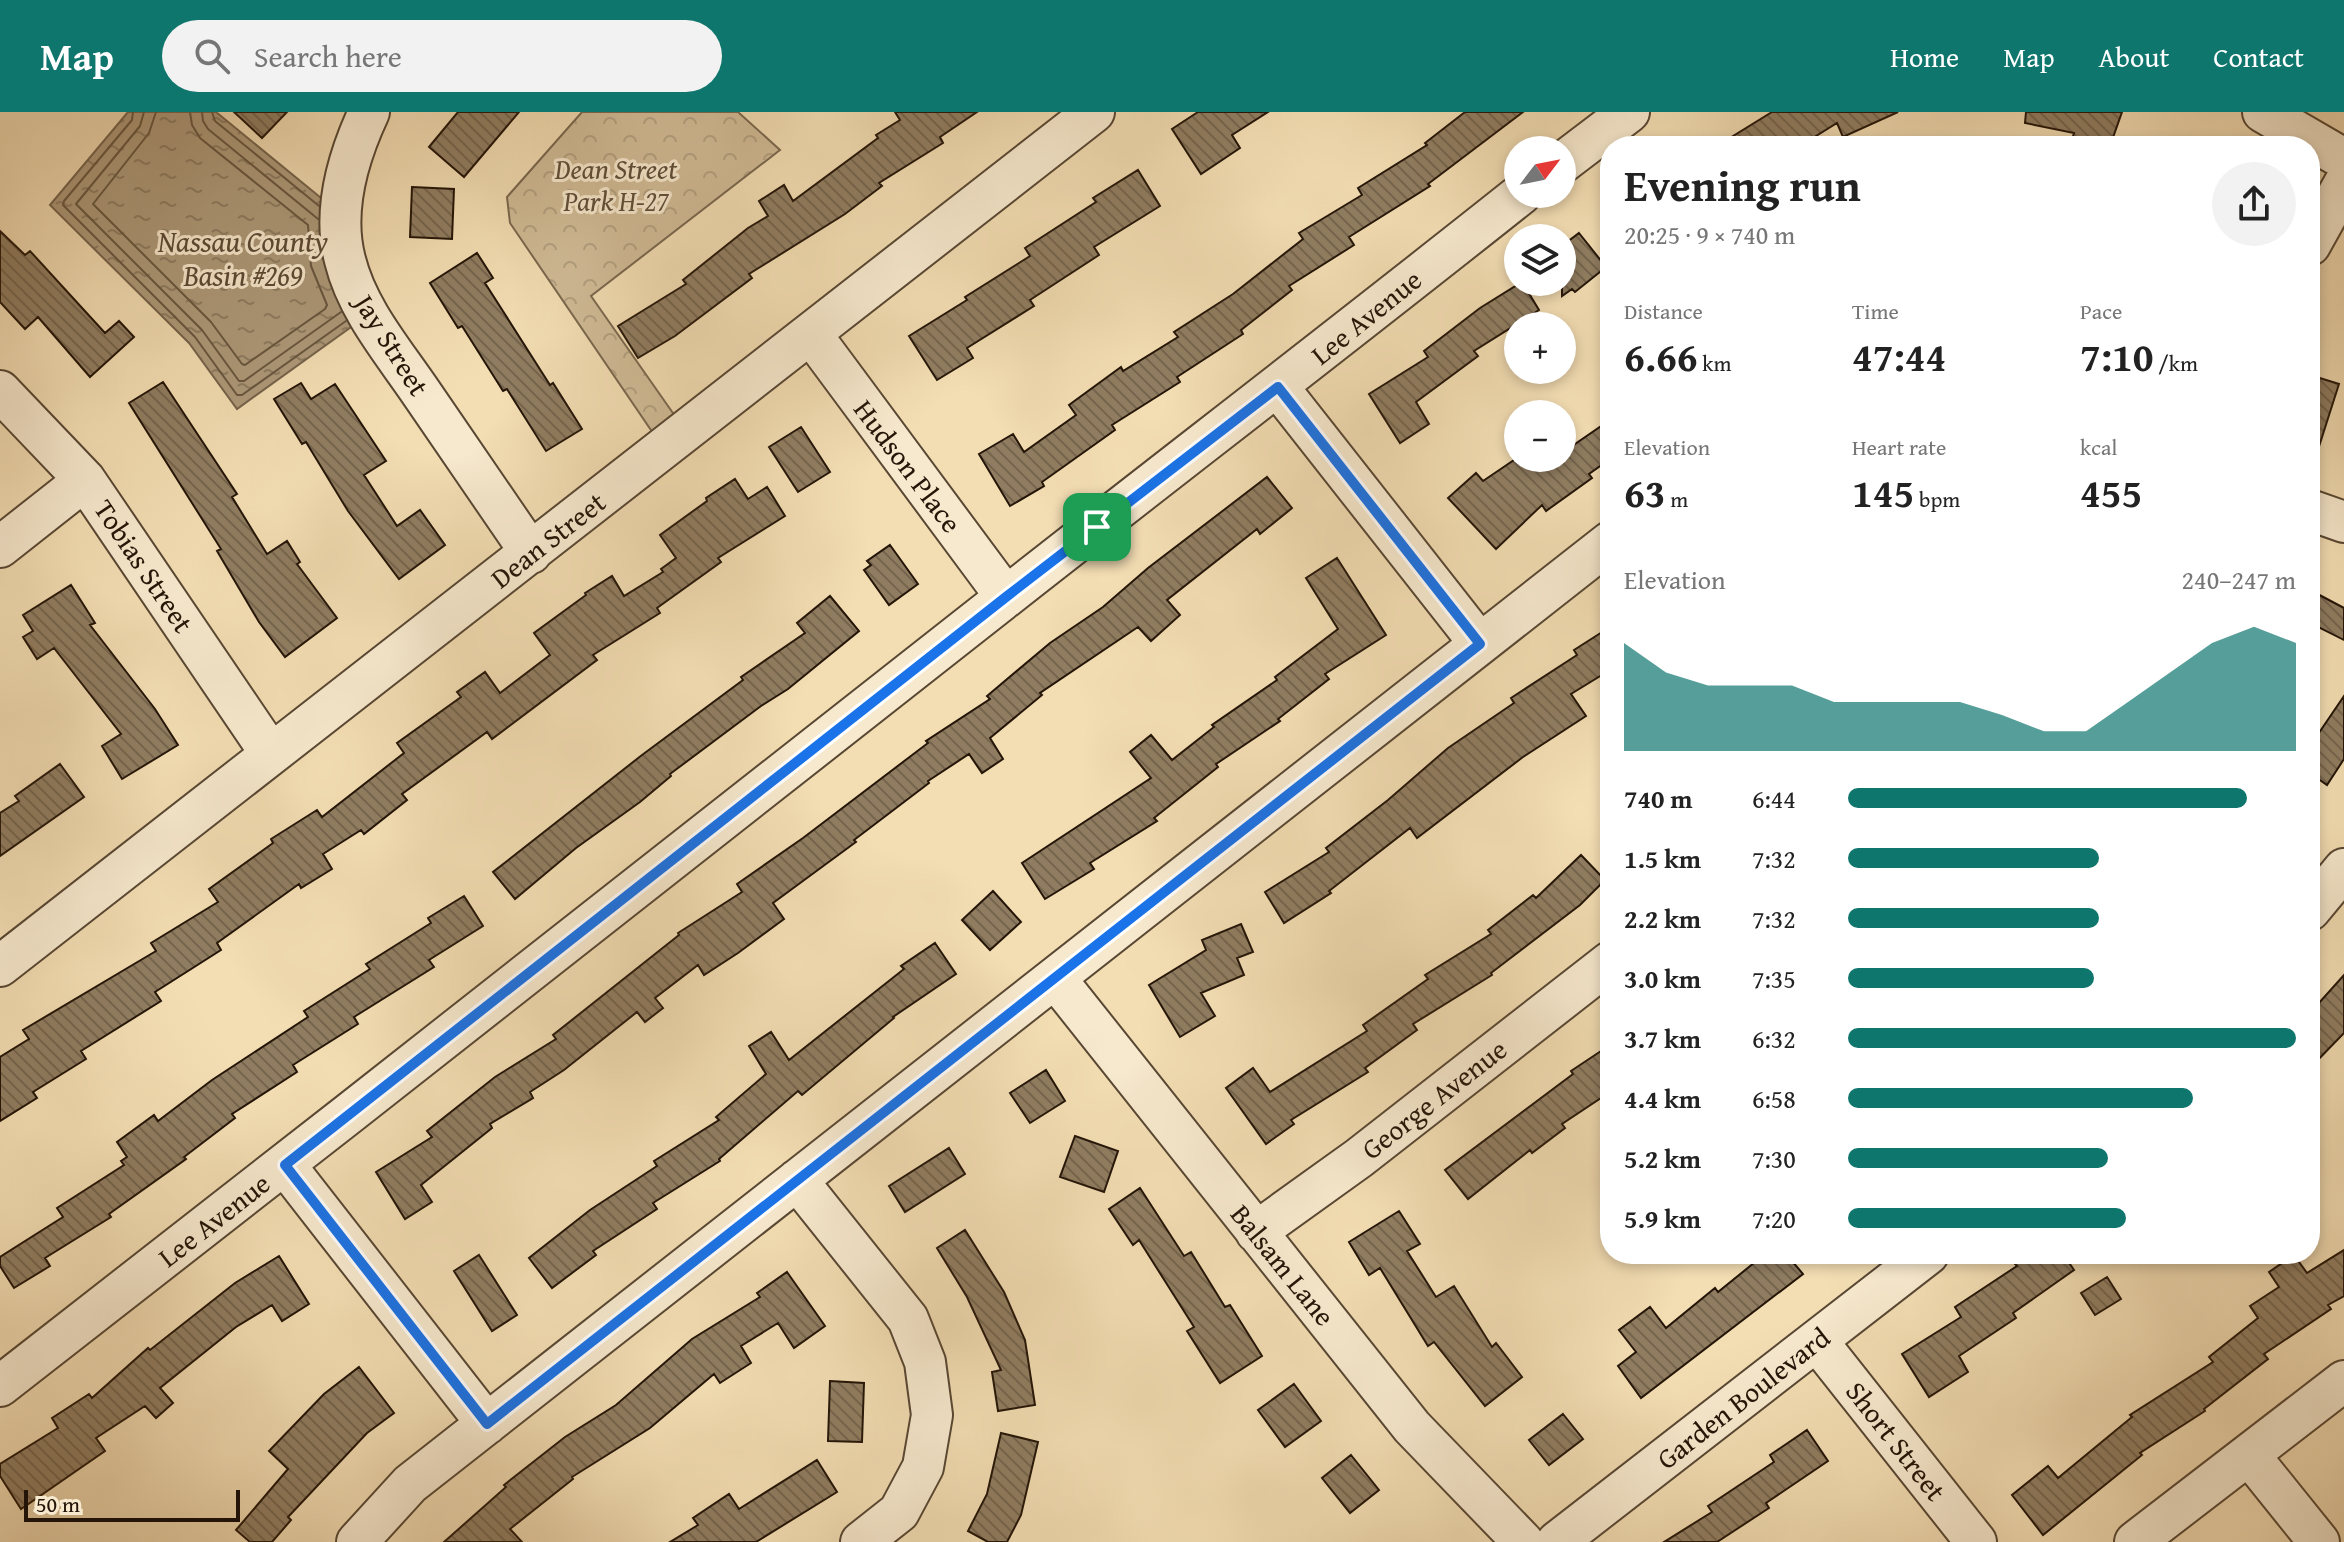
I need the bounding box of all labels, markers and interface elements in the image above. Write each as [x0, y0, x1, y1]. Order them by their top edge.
search box [162, 20, 722, 92]
text: Map [40, 28, 114, 84]
icon: search [190, 34, 234, 78]
text: Search here [254, 34, 402, 78]
text: Home [1890, 36, 1959, 77]
text: Map [2003, 36, 2055, 77]
text: About [2099, 36, 2169, 77]
text: Contact [2213, 36, 2304, 77]
north arrow [1504, 136, 1576, 208]
map controls [1504, 136, 1576, 472]
park label: Dean Street Park H-27 [554, 148, 678, 221]
text: Evening run [1624, 153, 1861, 217]
button: share [2212, 162, 2296, 246]
text: 20:25 · 9 × 740 m [1624, 215, 1795, 254]
water label: Nassau County Basin #269 [157, 219, 328, 297]
button: layers [1504, 224, 1576, 296]
street label: Lee Avenue [1301, 259, 1430, 374]
street label: Jay Street [344, 283, 440, 404]
text: Distance [1624, 295, 1703, 327]
text: Time [1852, 295, 1899, 327]
text: Pace [2080, 295, 2122, 327]
button: + [1504, 312, 1576, 384]
text: 6.66 [1624, 327, 1697, 386]
text: 47:44 [1852, 327, 1946, 386]
text: 7:10 [2080, 327, 2153, 386]
text: km [1697, 347, 1731, 379]
text: /km [2153, 347, 2198, 379]
street label: Hudson Place [845, 390, 972, 541]
button: − [1504, 400, 1576, 472]
text: Elevation [1624, 431, 1710, 463]
text: Heart rate [1852, 431, 1946, 463]
text: kcal [2080, 431, 2118, 463]
text: 63 [1624, 463, 1665, 522]
text: 145 [1852, 463, 1914, 522]
text: 455 [2080, 463, 2142, 522]
street label: Dean Street [481, 481, 614, 598]
text: m [1665, 483, 1688, 515]
text: bpm [1914, 483, 1960, 515]
street label: Tobias Street [85, 491, 204, 641]
pin [1063, 493, 1131, 561]
icon: arrive [1075, 505, 1119, 549]
text: Elevation [1624, 560, 1726, 599]
text: 240–247 m [2182, 560, 2296, 599]
text: 740 m [1624, 779, 1692, 818]
text: 6:44 [1752, 779, 1796, 818]
text: 1.5 km [1624, 839, 1701, 878]
text: 7:32 [1752, 839, 1796, 878]
text: 2.2 km [1624, 899, 1701, 938]
text: 7:32 [1752, 899, 1796, 938]
text: 3.0 km [1624, 959, 1701, 998]
text: 7:35 [1752, 959, 1796, 998]
text: 3.7 km [1624, 1019, 1701, 1058]
text: 6:32 [1752, 1019, 1796, 1058]
street label: George Avenue [1352, 1029, 1515, 1169]
text: 4.4 km [1624, 1079, 1701, 1118]
text: 6:58 [1752, 1079, 1796, 1118]
text: 5.2 km [1624, 1139, 1701, 1178]
text: 7:30 [1752, 1139, 1796, 1178]
street label: Lee Avenue [149, 1163, 278, 1276]
street label: Balsam Lane [1221, 1195, 1345, 1334]
text: 5.9 km [1624, 1199, 1701, 1238]
text: 7:20 [1752, 1199, 1796, 1238]
street label: Garden Boulevard [1647, 1317, 1838, 1478]
street label: Short Street [1836, 1372, 1956, 1509]
scale bar [24, 1486, 240, 1522]
text: 50 m [36, 1488, 80, 1520]

